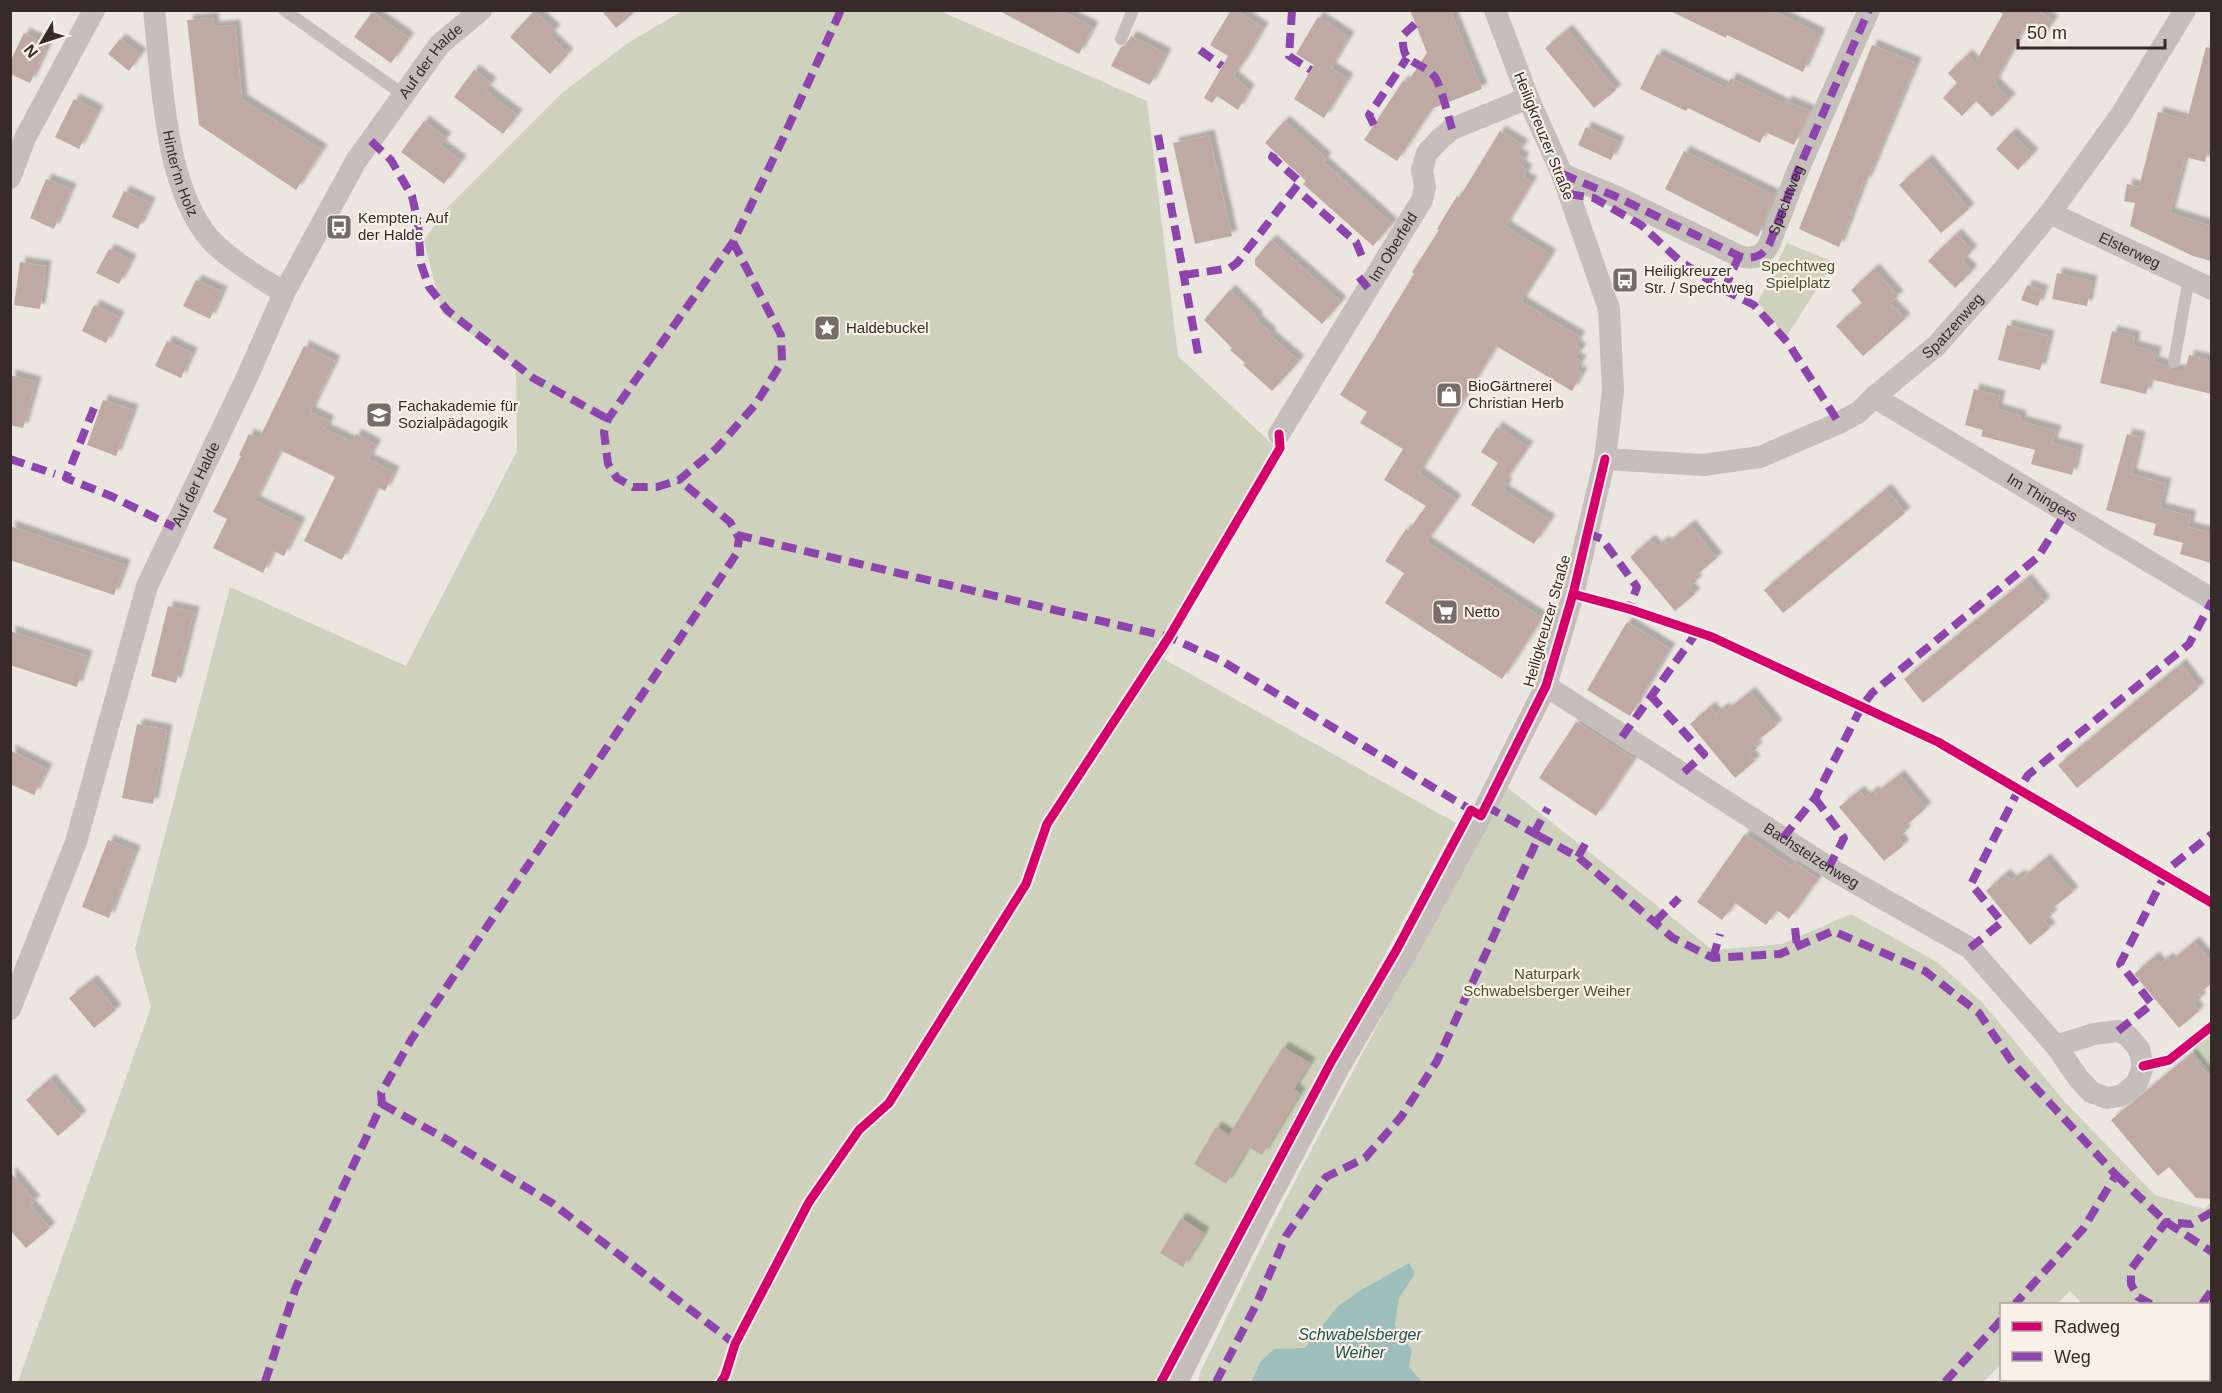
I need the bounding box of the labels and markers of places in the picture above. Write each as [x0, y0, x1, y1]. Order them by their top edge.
place label: Kempten, Auf der Halde [358, 209, 449, 243]
bus stop icon: Kempten, Auf der Halde [324, 212, 354, 242]
place label: Heiligkreuzer Str. / Spechtweg [1644, 262, 1753, 296]
bus stop icon: Heiligkreuzer Str. / Spechtweg [1610, 265, 1640, 295]
place icon: Haldebuckel [812, 313, 842, 343]
place label: Haldebuckel [846, 319, 929, 336]
place label: BioGärtnerei Christian Herb [1468, 377, 1564, 411]
shop icon: BioGärtnerei Christian Herb [1434, 380, 1464, 410]
place label: Fachakademie für Sozialpädagogik [398, 397, 518, 431]
school or university icon: Fachakademie für Sozialpädagogik [364, 400, 394, 430]
supermarket icon: Netto [1430, 597, 1460, 627]
place label: Netto [1464, 603, 1500, 620]

